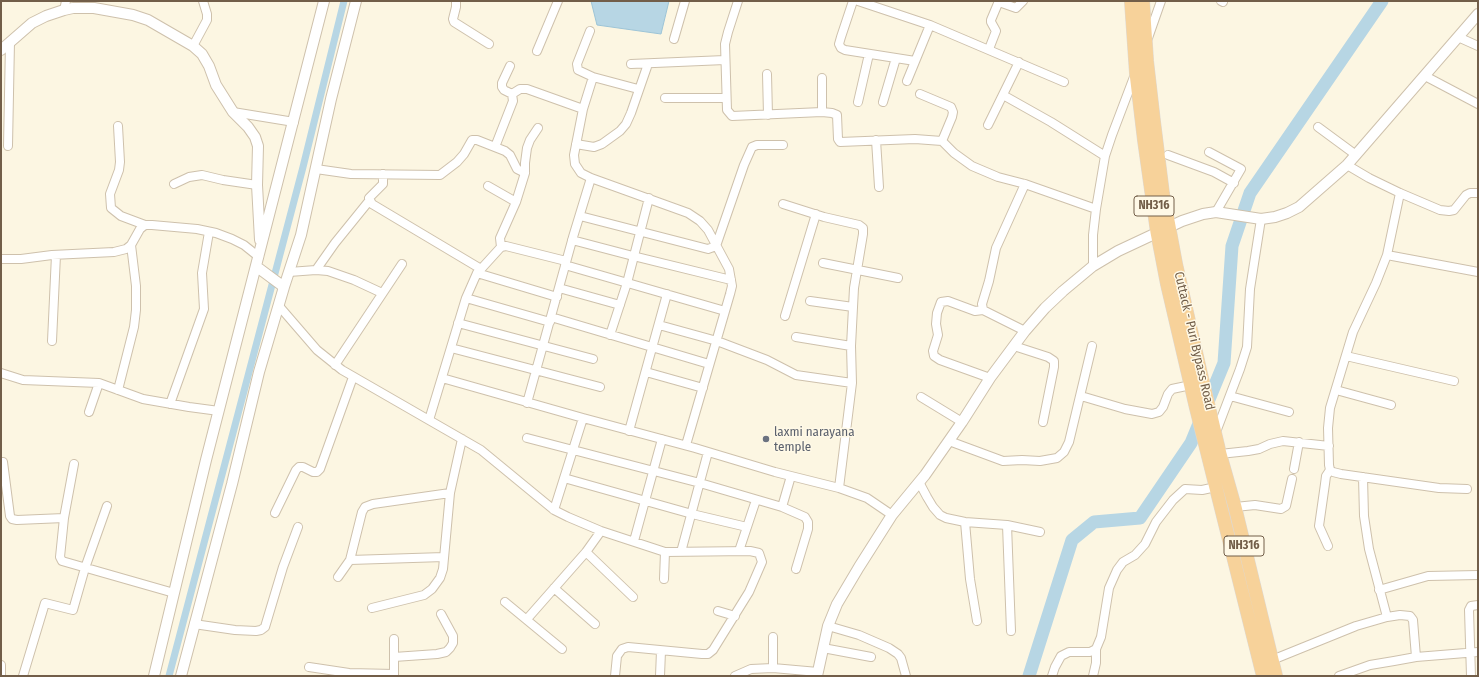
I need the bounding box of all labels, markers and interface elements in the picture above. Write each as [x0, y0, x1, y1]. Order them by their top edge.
road number: NH316 [1134, 196, 1174, 216]
street label: Cuttack - Puri Bypass Road [1170, 270, 1218, 412]
place label: laxmi narayana temple [774, 424, 854, 455]
marker: laxmi narayana temple [761, 434, 771, 444]
road number: NH316 [1224, 536, 1264, 556]

